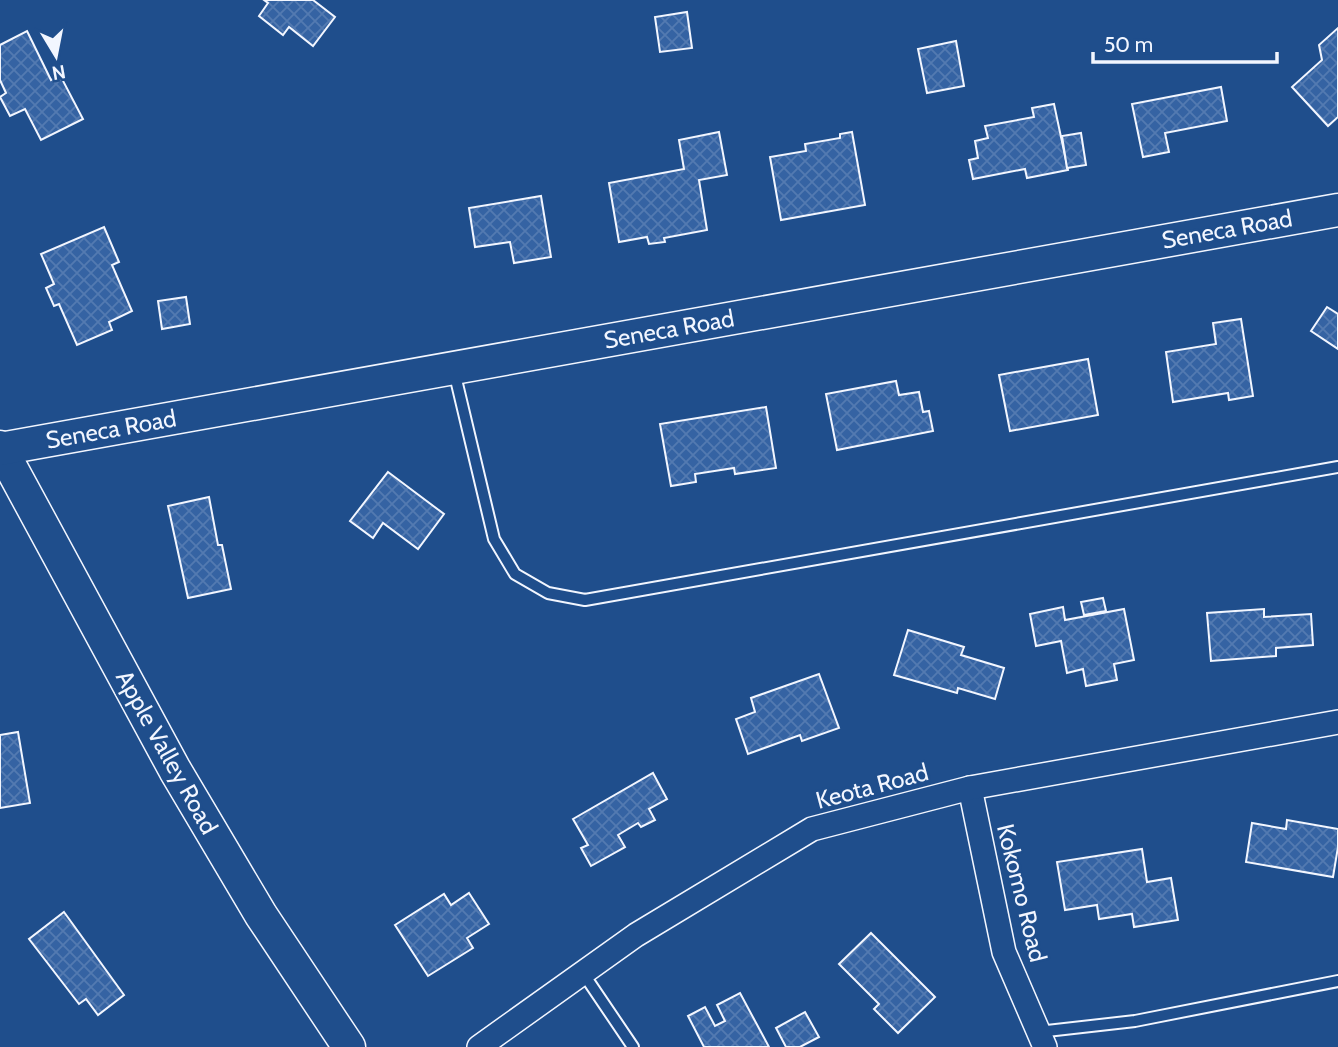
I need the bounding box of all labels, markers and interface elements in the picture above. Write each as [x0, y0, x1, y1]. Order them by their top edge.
north arrow [21, 21, 91, 91]
scale bar [1093, 21, 1277, 65]
text: 50 m [1104, 32, 1153, 57]
text: N [50, 60, 67, 85]
street label: Seneca Road [1160, 203, 1294, 255]
street label: Seneca Road [602, 303, 736, 355]
street label: Seneca Road [44, 403, 178, 455]
street label: Apple Valley Road [110, 665, 224, 839]
street label: Keota Road [813, 757, 931, 815]
street label: Kokomo Road [991, 821, 1053, 965]

